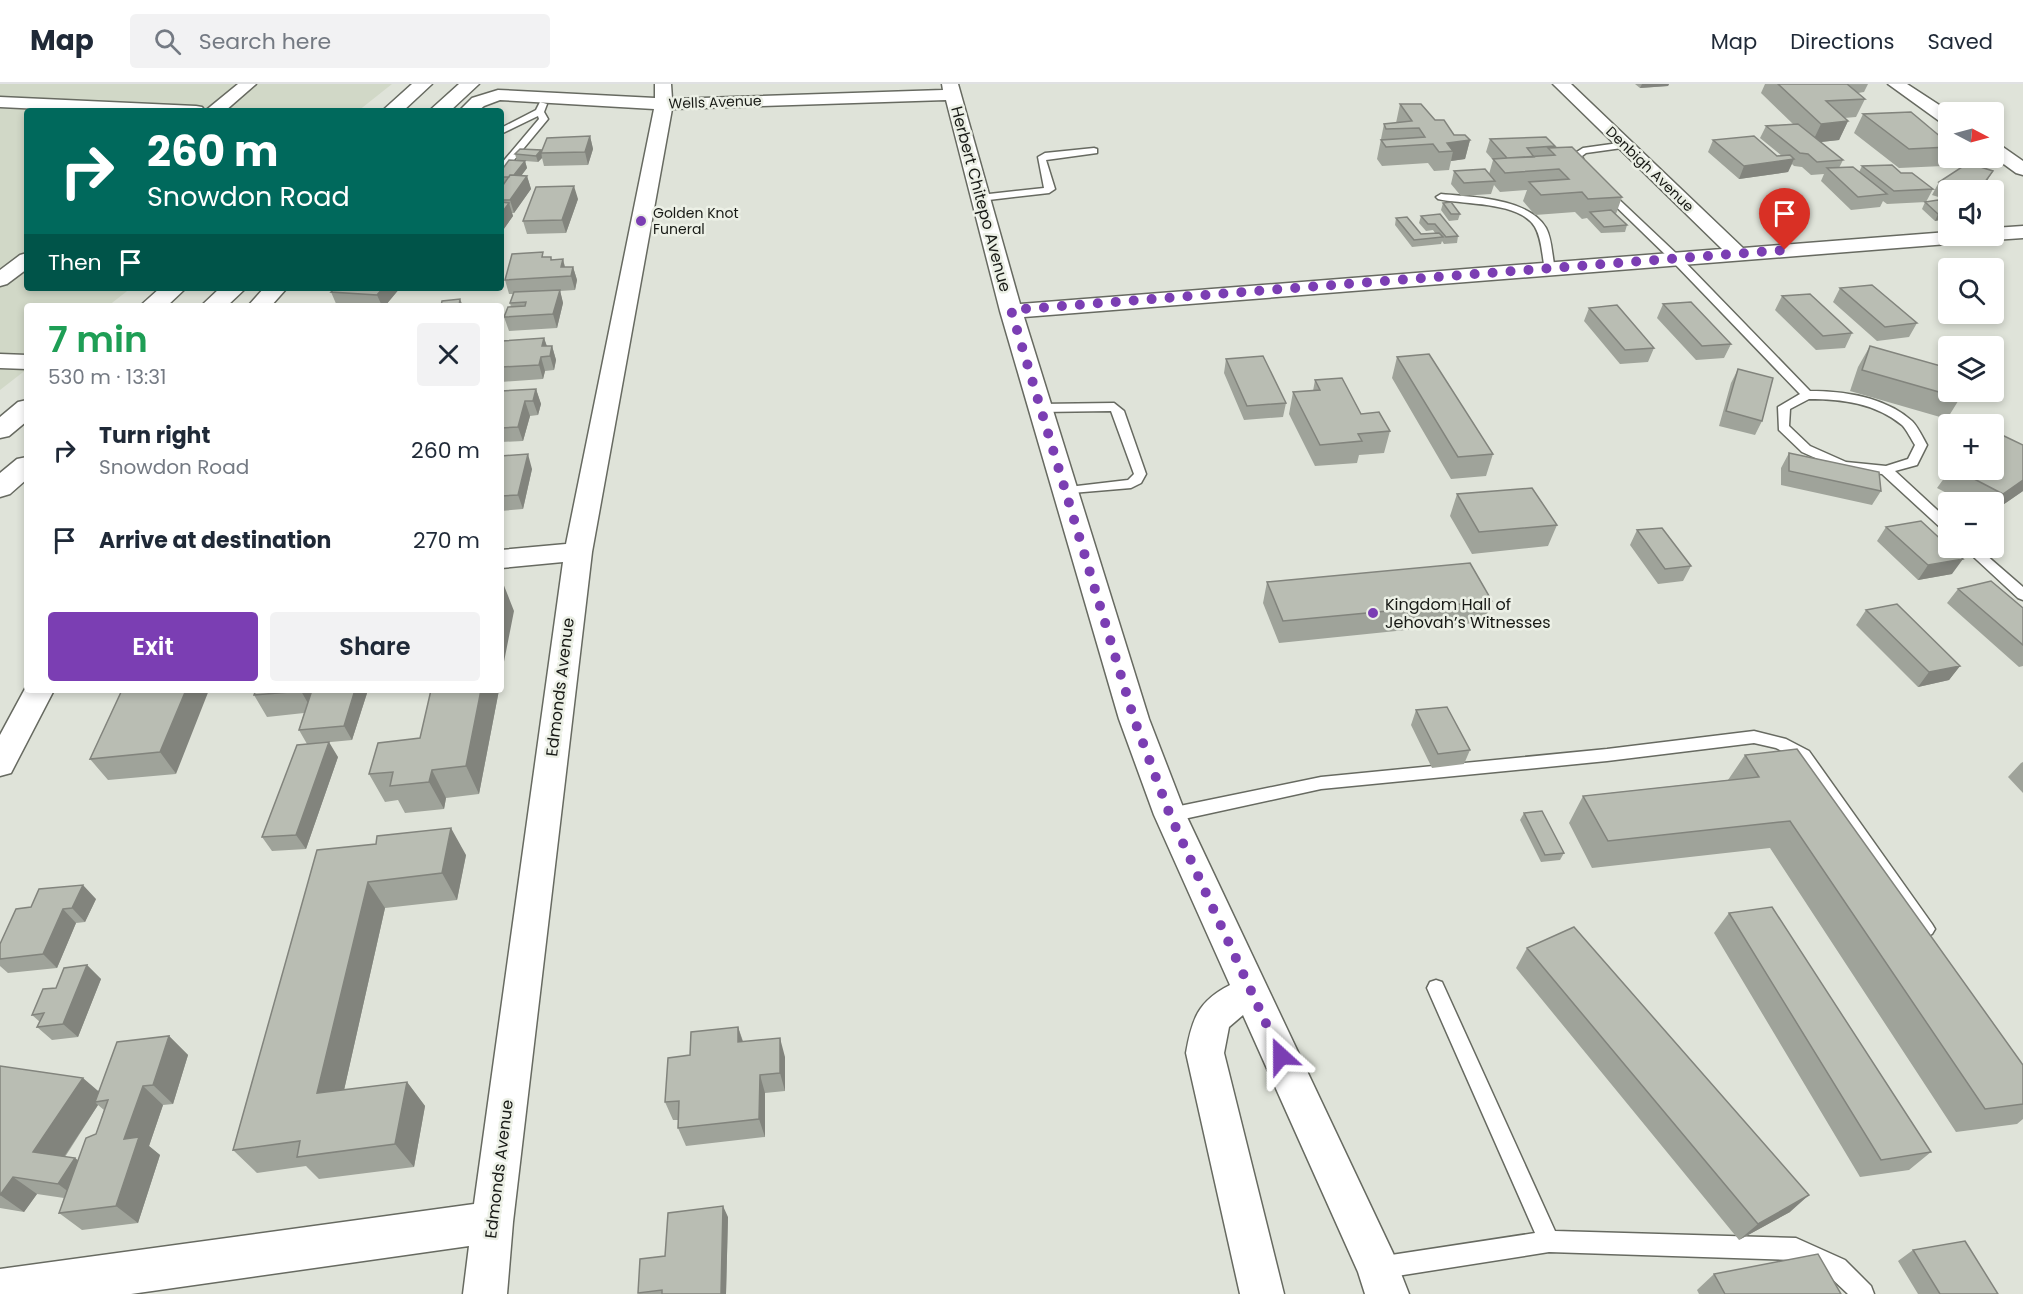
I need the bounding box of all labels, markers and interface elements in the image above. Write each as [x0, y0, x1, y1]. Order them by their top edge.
search box [130, 14, 550, 68]
text: Map [30, 21, 94, 60]
icon: search [151, 25, 184, 58]
text: Search here [199, 26, 331, 57]
text: Map [1711, 27, 1757, 56]
text: Directions [1790, 27, 1894, 56]
text: Saved [1927, 27, 1993, 56]
street label: Wells Avenue [668, 90, 762, 114]
north arrow [1938, 102, 2004, 168]
map controls [1938, 102, 2004, 558]
street label: Herbert Chitepo Avenue [945, 104, 1017, 295]
text: 260 m [147, 122, 279, 181]
street label: Denbigh Avenue [1602, 122, 1699, 216]
icon: right [48, 132, 126, 210]
text: Snowdon Road [147, 178, 350, 215]
button: sound [1938, 180, 2004, 246]
pin [1759, 188, 1810, 250]
icon: arrive [1768, 197, 1801, 230]
place label: Golden Knot Funeral [653, 203, 739, 239]
marker: Golden Knot Funeral [634, 214, 648, 228]
icon: arrive [114, 246, 147, 279]
text: Then [48, 247, 102, 278]
button: search [1938, 258, 2004, 324]
text: 7 min [48, 314, 148, 365]
button: close [417, 323, 480, 386]
button: layers [1938, 336, 2004, 402]
text: 530 m · 13:31 [48, 363, 166, 391]
button: + [1938, 414, 2004, 480]
text: Turn right [99, 420, 210, 451]
icon: right [48, 434, 81, 467]
text: 260 m [411, 435, 480, 466]
text: Snowdon Road [99, 453, 249, 481]
button: − [1938, 492, 2004, 558]
icon: arrive [48, 524, 81, 557]
text: Arrive at destination [99, 525, 331, 556]
text: 270 m [413, 525, 480, 556]
place label: Kingdom Hall of Jehovah’s Witnesses [1385, 593, 1551, 634]
marker: Kingdom Hall of Jehovah’s Witnesses [1366, 606, 1380, 620]
button: Exit [48, 612, 258, 681]
button: Share [270, 612, 480, 681]
street label: Edmonds Avenue [540, 616, 580, 758]
position arrow [1249, 1024, 1313, 1088]
street label: Edmonds Avenue [479, 1098, 519, 1240]

